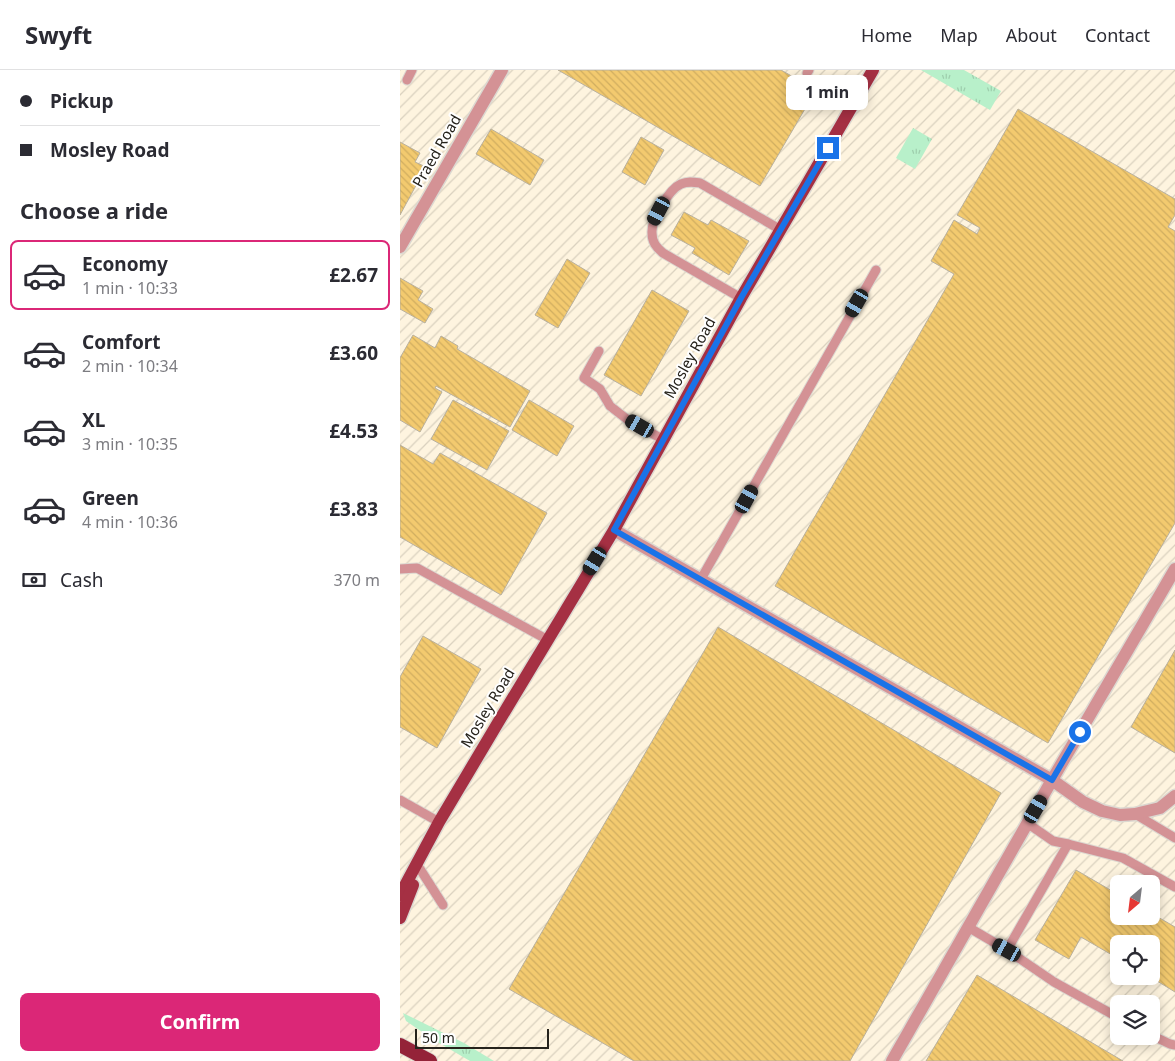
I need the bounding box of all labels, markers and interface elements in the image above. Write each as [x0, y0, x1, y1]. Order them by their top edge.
text: Swyft [25, 18, 92, 51]
text: Home [861, 23, 912, 47]
text: Map [940, 23, 978, 47]
text: About [1006, 23, 1057, 47]
text: Contact [1085, 23, 1150, 47]
callout: 1 min [787, 75, 869, 110]
text: 1 min [805, 81, 849, 103]
text: Pickup [50, 88, 113, 114]
street label: Praed Road [407, 110, 465, 191]
text: Mosley Road [50, 137, 169, 163]
route end [817, 137, 839, 159]
car [645, 194, 672, 228]
text: Choose a ride [20, 195, 168, 225]
text: Economy [82, 251, 168, 277]
icon: car [22, 253, 67, 298]
text: £2.67 [329, 262, 378, 288]
text: 1 min · 10:33 [82, 277, 178, 299]
car [843, 286, 870, 320]
street label: Mosley Road [659, 314, 720, 402]
text: Comfort [82, 329, 161, 355]
icon: car [22, 331, 67, 376]
text: £3.60 [329, 340, 378, 366]
text: 2 min · 10:34 [82, 355, 178, 377]
text: XL [82, 407, 105, 433]
icon: car [22, 409, 67, 454]
car [623, 412, 656, 440]
text: £4.53 [329, 418, 378, 444]
text: 3 min · 10:35 [82, 433, 178, 455]
car [733, 482, 760, 516]
text: Green [82, 485, 139, 511]
icon: car [22, 487, 67, 532]
text: £3.83 [329, 496, 378, 522]
text: 4 min · 10:36 [82, 511, 178, 533]
car [580, 544, 609, 578]
icon: cash [20, 566, 48, 594]
text: Cash [60, 567, 104, 593]
text: 370 m [333, 569, 380, 591]
street label: Mosley Road [456, 664, 519, 751]
route start [1069, 721, 1091, 743]
car [1022, 792, 1049, 826]
north arrow [1110, 875, 1160, 925]
map controls [1110, 875, 1160, 1045]
button: locate [1110, 935, 1160, 985]
car [990, 936, 1023, 964]
button: Confirm [20, 993, 380, 1051]
button: layers [1110, 995, 1160, 1045]
scale bar [415, 1026, 549, 1049]
text: 50 m [422, 1028, 455, 1047]

